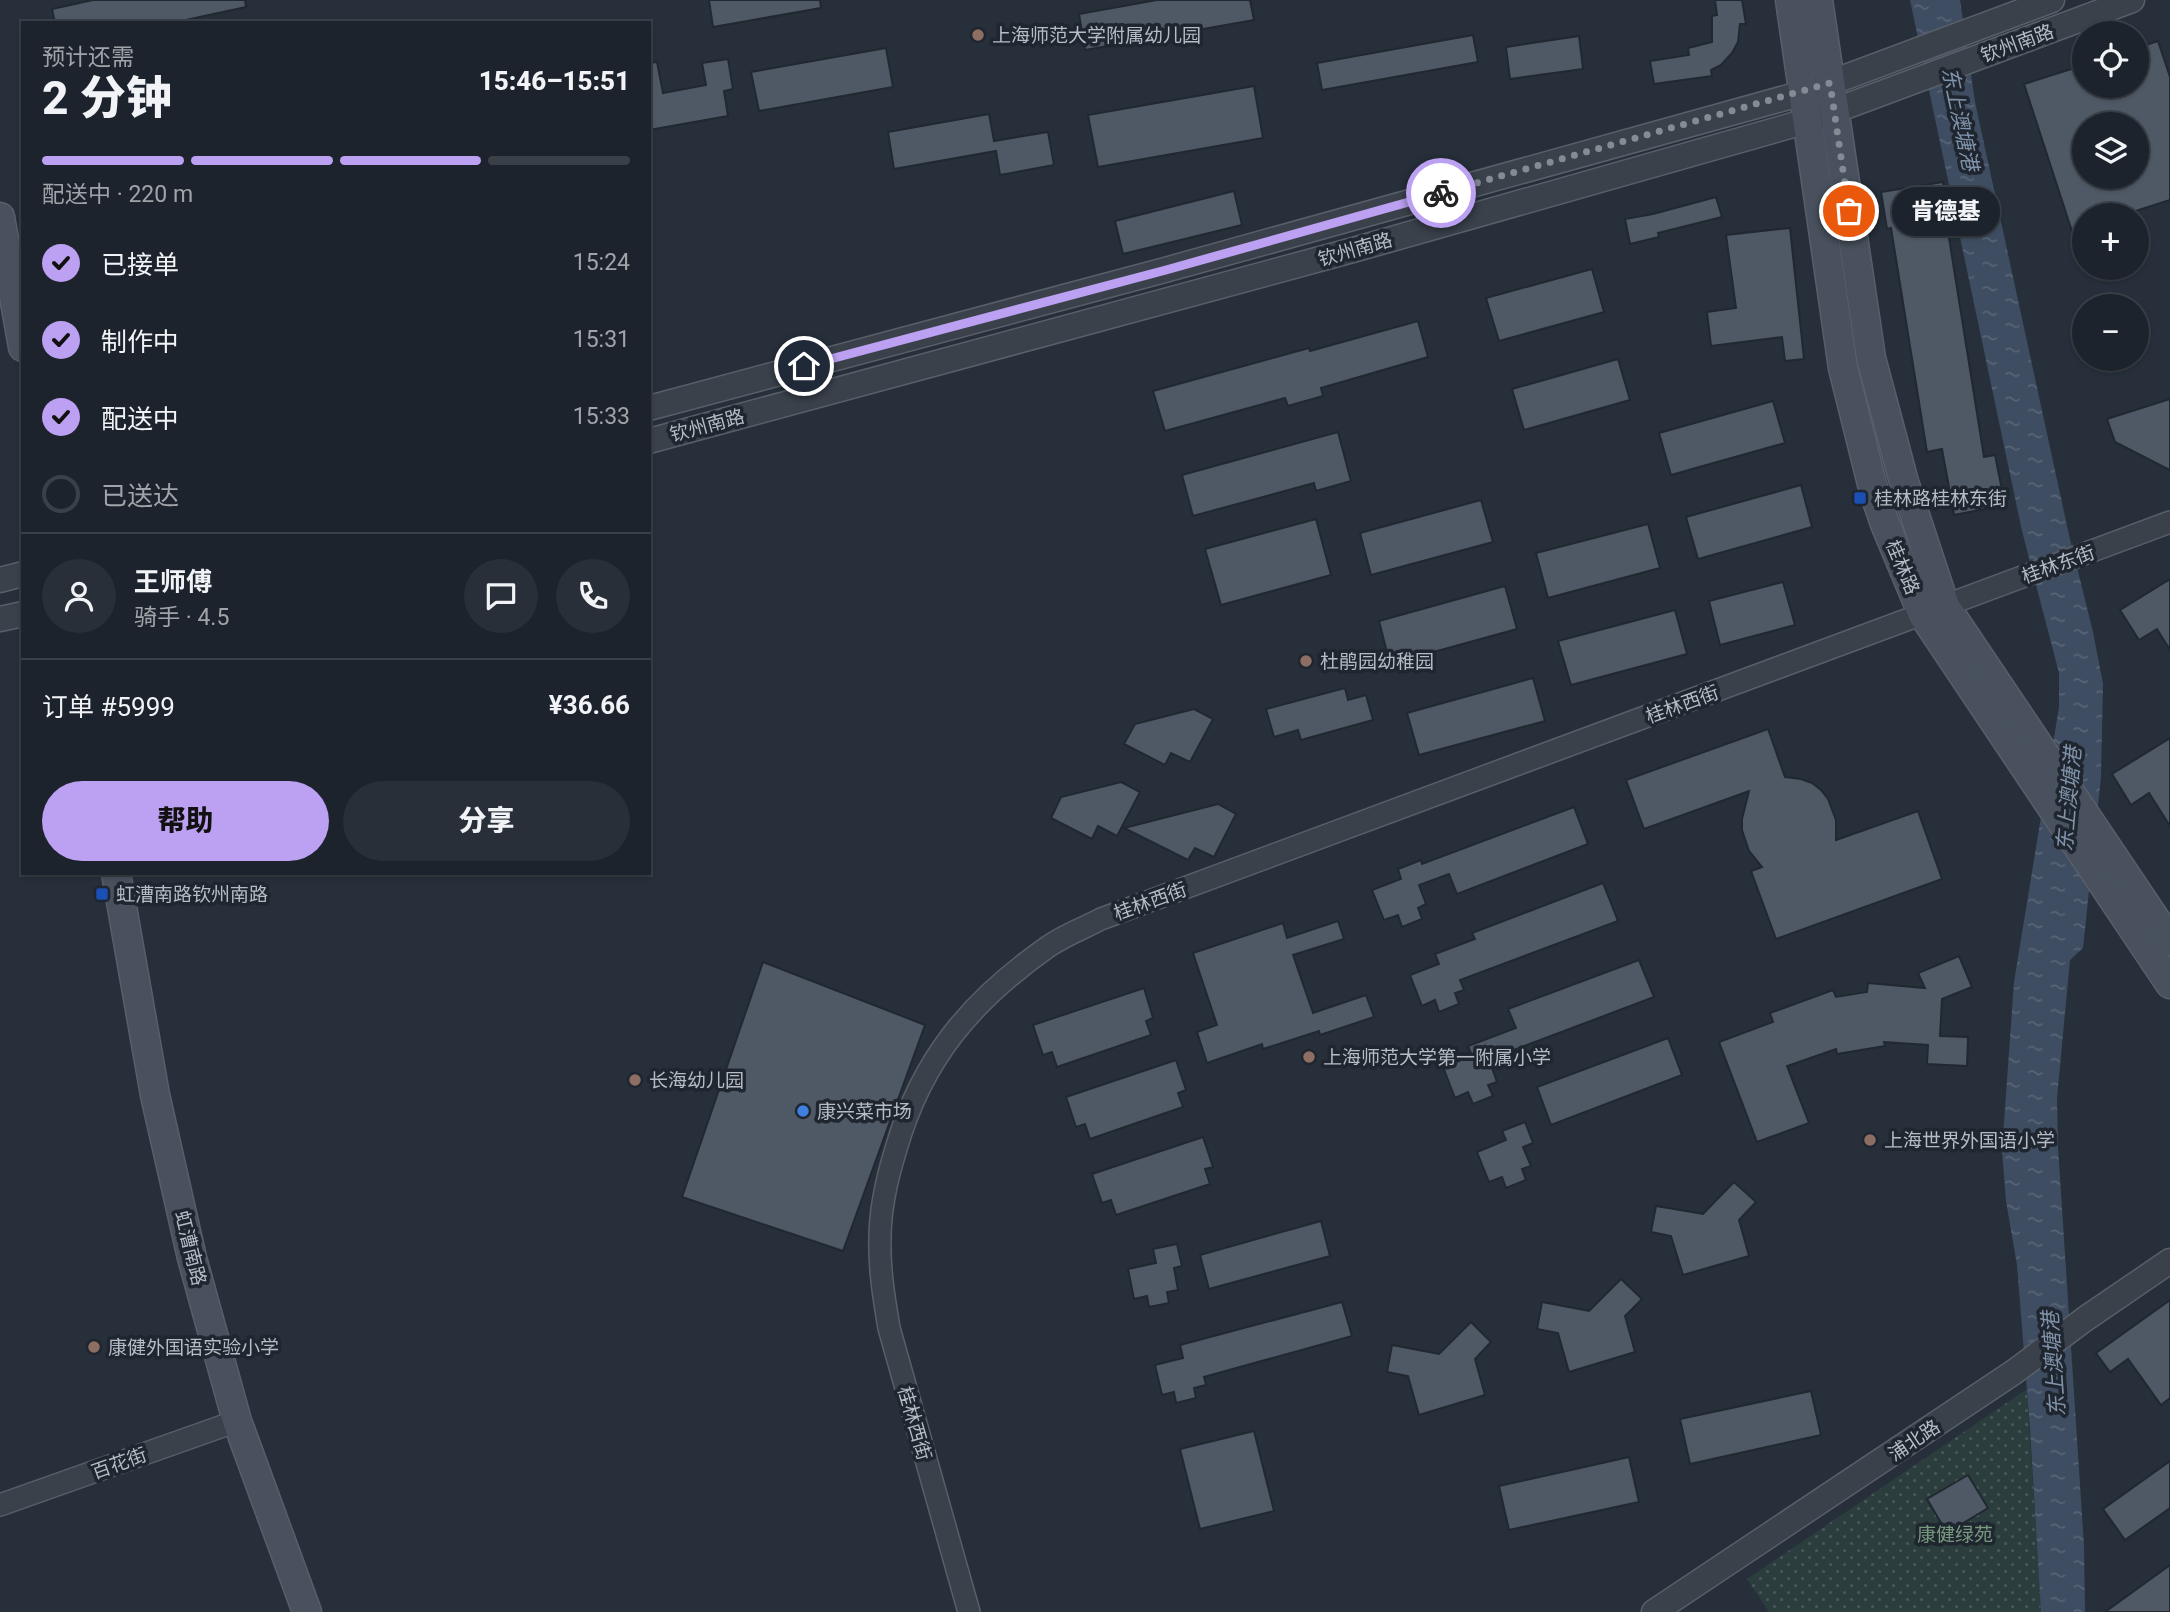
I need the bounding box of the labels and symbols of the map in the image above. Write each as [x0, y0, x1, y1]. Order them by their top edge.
street label: 钦州南路 [1978, 20, 2057, 67]
place label: 上海师范大学附属幼儿园 [992, 24, 1201, 47]
marker: 上海师范大学附属幼儿园 [970, 27, 986, 43]
water label: 东上澳塘港 [1937, 65, 1983, 176]
courier [1406, 158, 1476, 228]
pin [1819, 181, 1879, 241]
callout: 肯德基 [1891, 186, 2000, 235]
street label: 钦州南路 [1315, 228, 1395, 271]
pin [774, 336, 834, 396]
street label: 钦州南路 [667, 405, 747, 446]
place label: 桂林路桂林东街 [1874, 487, 2007, 510]
marker: 桂林路桂林东街 [1852, 490, 1868, 506]
street label: 桂林路 [1881, 536, 1924, 598]
street label: 桂林东街 [2019, 541, 2098, 588]
place label: 杜鹃园幼稚园 [1320, 650, 1434, 673]
marker: 杜鹃园幼稚园 [1298, 653, 1314, 669]
street label: 桂林西街 [1643, 681, 1722, 728]
water label: 东上澳塘港 [2052, 743, 2086, 852]
street label: 桂林西街 [1111, 878, 1190, 925]
place label: 虹漕南路钦州南路 [116, 883, 268, 906]
marker: 虹漕南路钦州南路 [94, 886, 110, 902]
place label: 上海师范大学第一附属小学 [1323, 1046, 1551, 1069]
marker: 上海师范大学第一附属小学 [1301, 1049, 1317, 1065]
place label: 长海幼儿园 [649, 1069, 744, 1092]
marker: 长海幼儿园 [627, 1072, 643, 1088]
place label: 康兴菜市场 [817, 1100, 912, 1123]
marker: 康兴菜市场 [795, 1103, 811, 1119]
place label: 上海世界外国语小学 [1884, 1129, 2055, 1152]
marker: 上海世界外国语小学 [1862, 1132, 1878, 1148]
street label: 虹漕南路 [170, 1208, 211, 1288]
water label: 东上澳塘港 [2038, 1308, 2070, 1417]
place label: 康健外国语实验小学 [108, 1336, 279, 1359]
marker: 康健外国语实验小学 [86, 1339, 102, 1355]
street label: 桂林西街 [893, 1383, 936, 1463]
street label: 浦北路 [1884, 1415, 1944, 1466]
street label: 百花街 [88, 1443, 150, 1484]
park label: 康健绿苑 [1917, 1523, 1993, 1546]

